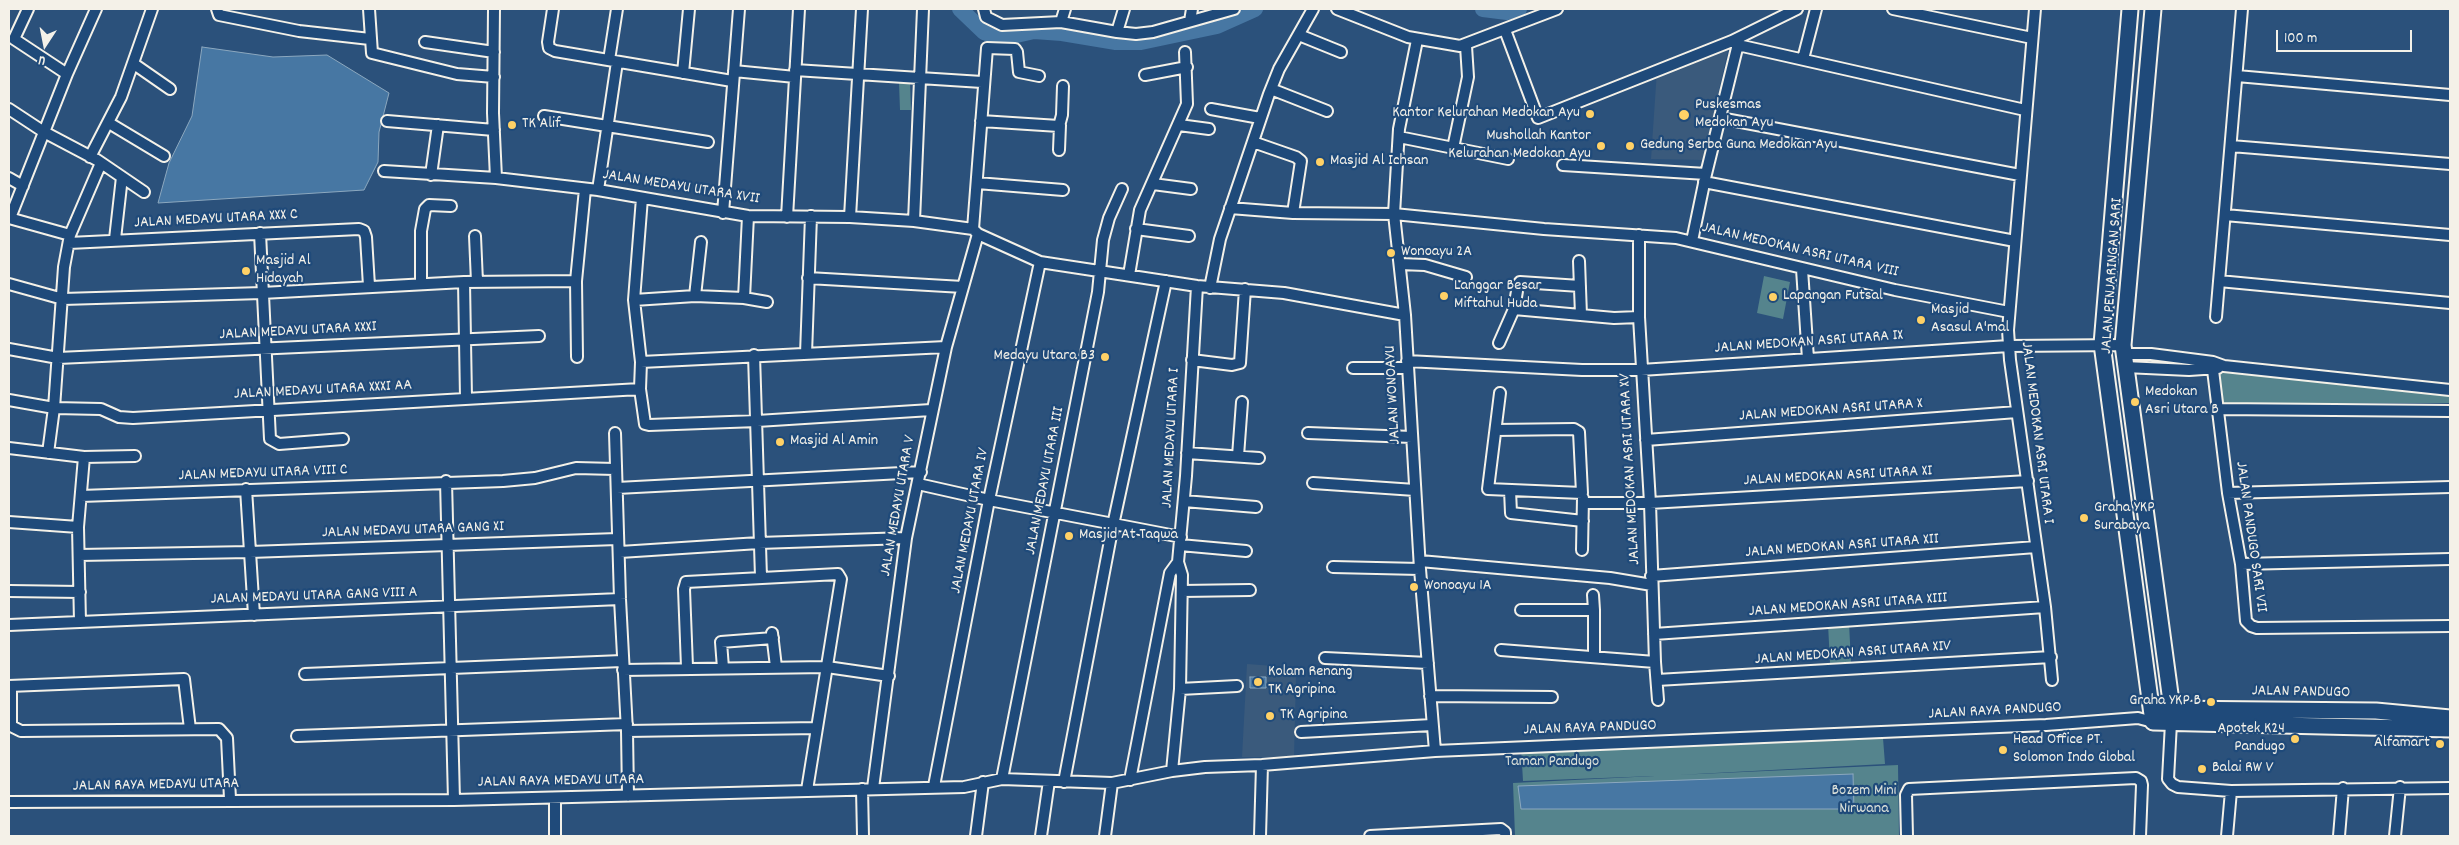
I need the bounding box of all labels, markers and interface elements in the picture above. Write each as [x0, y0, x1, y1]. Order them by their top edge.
north arrow [20, 20, 70, 70]
scale bar [2279, 20, 2415, 52]
text: 100 m [2284, 28, 2317, 50]
text: U [37, 49, 47, 70]
place label: Puskesmas Medokan Ayu [1695, 96, 1773, 134]
place label: Kantor Kelurahan Medokan Ayu [1392, 104, 1580, 124]
marker: Kantor Kelurahan Medokan Ayu [1584, 108, 1596, 120]
marker: Puskesmas Medokan Ayu [1677, 108, 1691, 122]
place label: TK Alif [522, 115, 561, 135]
marker: TK Alif [506, 119, 518, 131]
place label: Mushollah Kantor Kelurahan Medokan Ayu [1448, 127, 1591, 165]
place label: Gedung Serba Guna Medokan Ayu [1640, 136, 1838, 156]
marker: Mushollah Kantor Kelurahan Medokan Ayu [1595, 140, 1607, 152]
marker: Gedung Serba Guna Medokan Ayu [1624, 140, 1636, 152]
place label: Masjid Al Ichsan [1330, 152, 1428, 172]
marker: Masjid Al Ichsan [1314, 156, 1326, 168]
street label: JALAN MEDAYU UTARA XVII [601, 166, 761, 210]
street label: JALAN PENJARINGAN SARI [2098, 198, 2128, 354]
street label: JALAN MEDAYU UTARA XXX C [134, 206, 298, 234]
street label: JALAN MEDOKAN ASRI UTARA VIII [1700, 219, 1900, 283]
place label: Wonoayu 2A [1401, 243, 1472, 263]
marker: Wonoayu 2A [1385, 247, 1397, 259]
place label: Masjid Al Hidayah [256, 252, 310, 290]
marker: Masjid Al Hidayah [240, 265, 252, 277]
place label: Langgar Besar Miftahul Huda [1454, 277, 1541, 315]
place label: Lapangan Futsal [1783, 287, 1883, 307]
marker: Langgar Besar Miftahul Huda [1438, 290, 1450, 302]
marker: Lapangan Futsal [1767, 291, 1779, 303]
place label: Masjid Asasul A'mal [1931, 301, 2009, 339]
marker: Masjid Asasul A'mal [1915, 314, 1927, 326]
street label: JALAN MEDAYU UTARA XXXI [219, 318, 377, 346]
street label: JALAN MEDOKAN ASRI UTARA IX [1714, 327, 1904, 359]
street label: JALAN MEDOKAN ASRI UTARA I [2015, 341, 2057, 525]
street label: JALAN WONOAYU [1382, 345, 1406, 445]
place label: Medayu Utara B3 [994, 347, 1095, 367]
marker: Medayu Utara B3 [1099, 351, 1111, 363]
street label: JALAN MEDAYU UTARA I [1159, 367, 1185, 509]
street label: JALAN MEDOKAN ASRI UTARA XV [1616, 373, 1646, 565]
street label: JALAN MEDAYU UTARA XXXI AA [233, 377, 413, 405]
place label: Medokan Asri Utara B [2145, 383, 2219, 421]
street label: JALAN MEDOKAN ASRI UTARA X [1739, 395, 1923, 427]
marker: Medokan Asri Utara B [2129, 396, 2141, 408]
street label: JALAN MEDAYU UTARA III [1022, 405, 1070, 557]
place label: Masjid Al Amin [790, 432, 878, 452]
street label: JALAN MEDAYU UTARA V [877, 434, 921, 578]
marker: Masjid Al Amin [774, 436, 786, 448]
street label: JALAN MEDAYU UTARA IV [947, 447, 995, 595]
street label: JALAN PANDUGO SARI VII [2230, 460, 2270, 614]
street label: JALAN MEDAYU UTARA VIII C [178, 461, 348, 487]
street label: JALAN MEDOKAN ASRI UTARA XI [1743, 462, 1933, 492]
place label: Graha YKP Surabaya [2094, 499, 2155, 537]
marker: Graha YKP Surabaya [2078, 512, 2090, 524]
street label: JALAN MEDAYU UTARA GANG XI [322, 518, 504, 544]
place label: Masjid At Taqwa [1079, 526, 1178, 546]
marker: Masjid At Taqwa [1063, 530, 1075, 542]
street label: JALAN MEDOKAN ASRI UTARA XII [1745, 531, 1939, 563]
place label: Wonoayu 1A [1424, 577, 1492, 597]
marker: Wonoayu 1A [1408, 581, 1420, 593]
street label: JALAN MEDAYU UTARA GANG VIII A [210, 584, 418, 610]
street label: JALAN MEDOKAN ASRI UTARA XIII [1748, 589, 1948, 623]
street label: JALAN MEDOKAN ASRI UTARA XIV [1754, 638, 1952, 670]
place label: Kolam Renang TK Agripina [1268, 663, 1353, 701]
marker: Kolam Renang TK Agripina [1252, 676, 1264, 688]
street label: JALAN PANDUGO [2252, 683, 2350, 703]
place label: Graha YKP B [2129, 692, 2201, 712]
marker: Graha YKP B [2205, 696, 2217, 708]
street label: JALAN RAYA PANDUGO [1928, 699, 2062, 725]
place label: TK Agripina [1280, 706, 1347, 726]
marker: TK Agripina [1264, 710, 1276, 722]
street label: JALAN RAYA PANDUGO [1523, 717, 1657, 741]
place label: Apotek K24 Pandugo [2218, 720, 2285, 758]
place label: Head Office PT. Solomon Indo Global [2013, 731, 2135, 769]
marker: Apotek K24 Pandugo [2289, 733, 2301, 745]
place label: Alfamart [2374, 734, 2430, 754]
marker: Alfamart [2434, 738, 2446, 750]
marker: Head Office PT. Solomon Indo Global [1997, 744, 2009, 756]
park label: Taman Pandugo [1505, 753, 1599, 773]
place label: Balai RW V [2212, 759, 2273, 779]
marker: Balai RW V [2196, 763, 2208, 775]
street label: JALAN RAYA MEDAYU UTARA [478, 771, 644, 793]
street label: JALAN RAYA MEDAYU UTARA [73, 775, 239, 797]
park label: Bozem Mini Nirwana [1831, 782, 1897, 820]

